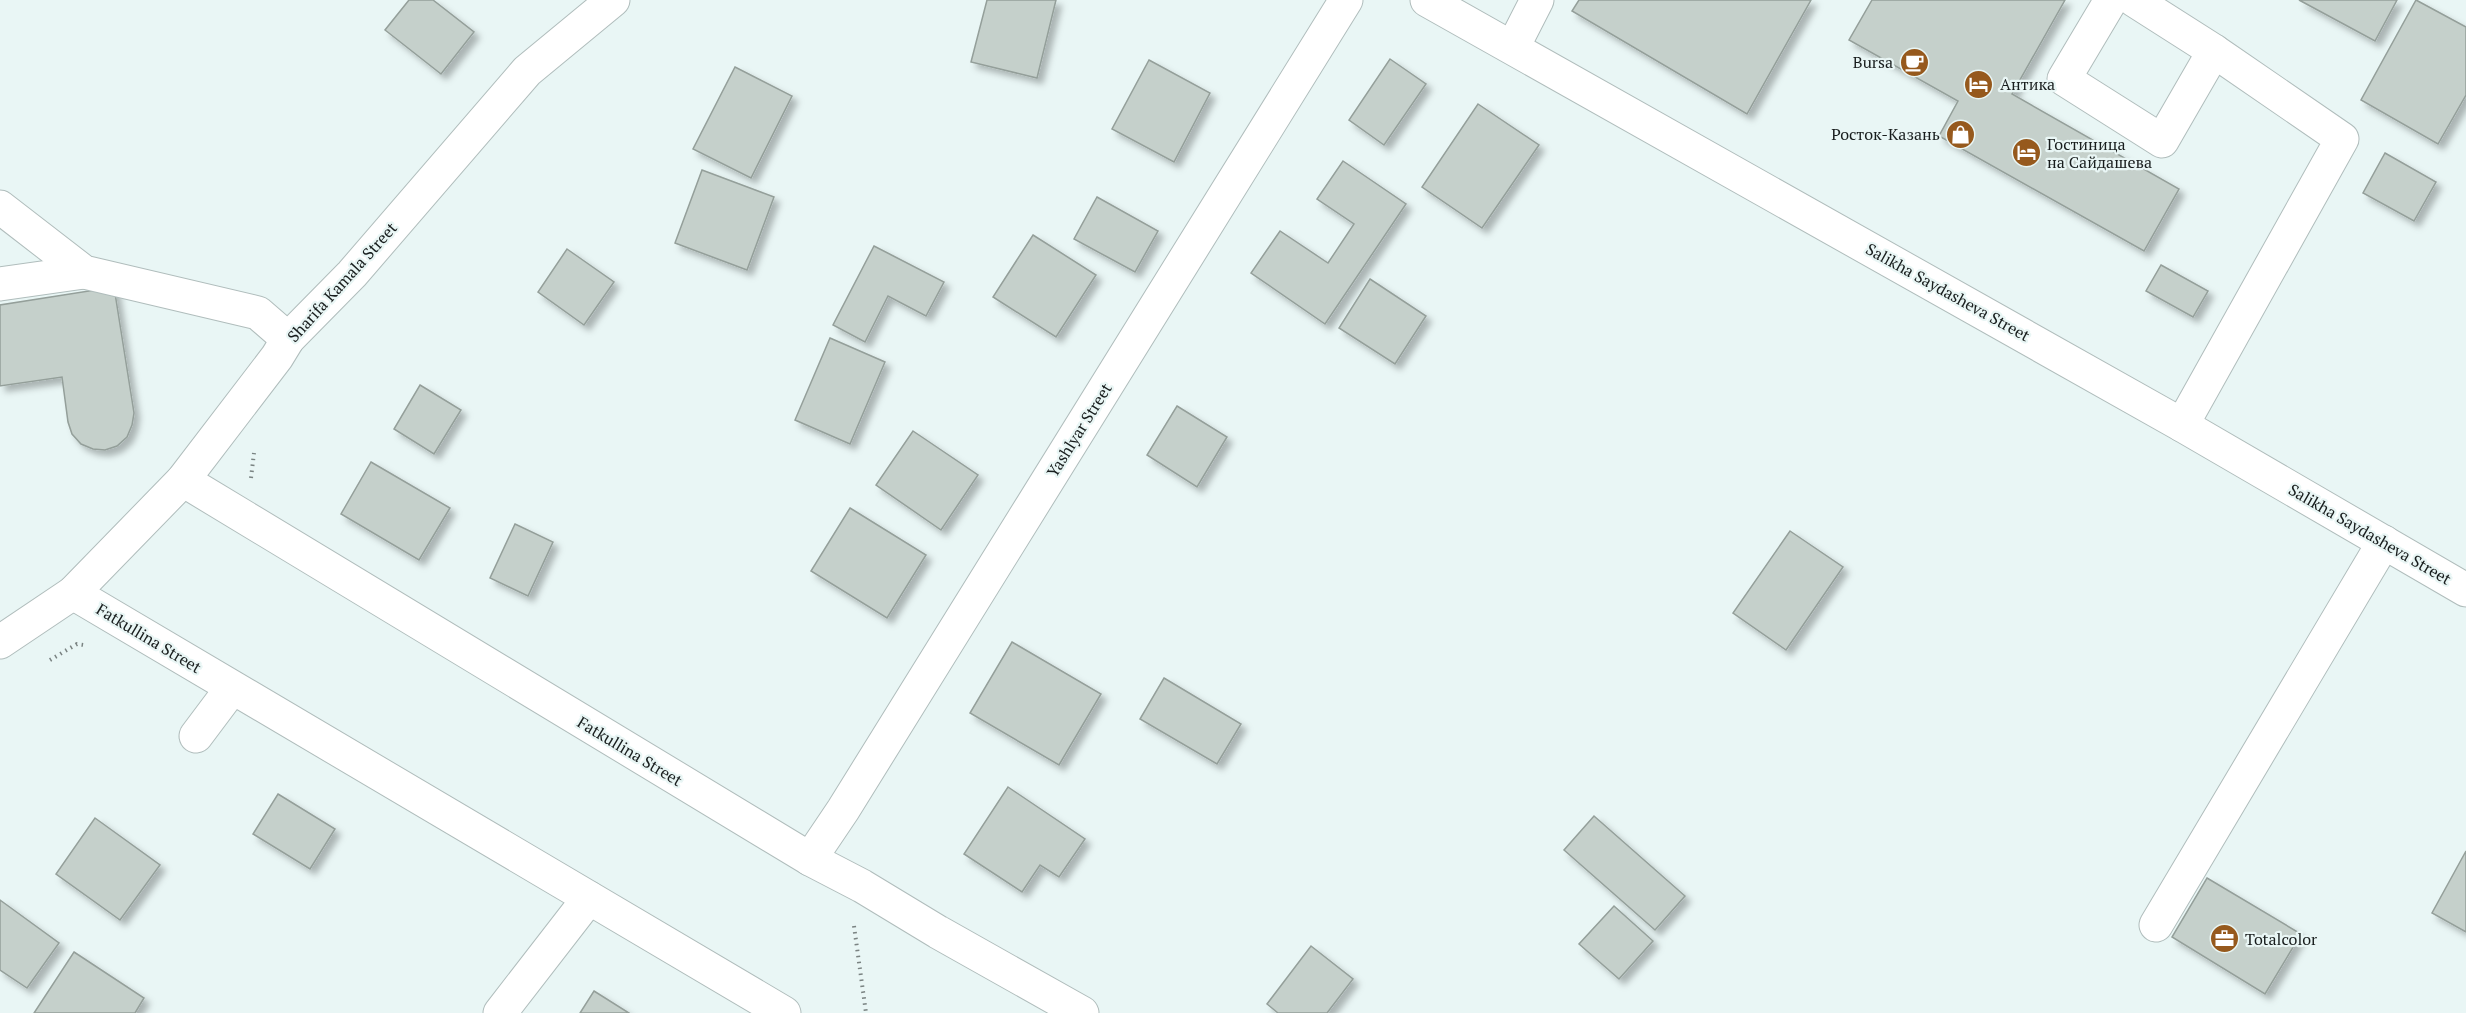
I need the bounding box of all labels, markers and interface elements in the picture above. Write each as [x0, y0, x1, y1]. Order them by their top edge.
cafe icon: Bursa [1898, 46, 1930, 78]
place label: Bursa [1853, 51, 1893, 73]
hotel icon: Антика [1963, 68, 1995, 100]
place label: Антика [2000, 73, 2055, 95]
shop icon: Росток-Казань [1945, 118, 1977, 150]
place label: Росток-Казань [1831, 123, 1940, 145]
place label: Гостиница на Сайдашева [2047, 133, 2152, 173]
hotel icon: Гостиница на Сайдашева [2010, 137, 2042, 169]
street label: Sharifa Kamala Street [282, 217, 402, 347]
street label: Salikha Saydasheva Street [1862, 238, 2034, 346]
street label: Yashlyar Street [1041, 379, 1117, 481]
street label: Salikha Saydasheva Street [2285, 478, 2455, 590]
street label: Fatkullina Street [92, 598, 206, 678]
street label: Fatkullina Street [573, 711, 687, 791]
office icon: Totalcolor [2208, 923, 2240, 955]
place label: Totalcolor [2245, 928, 2318, 950]

